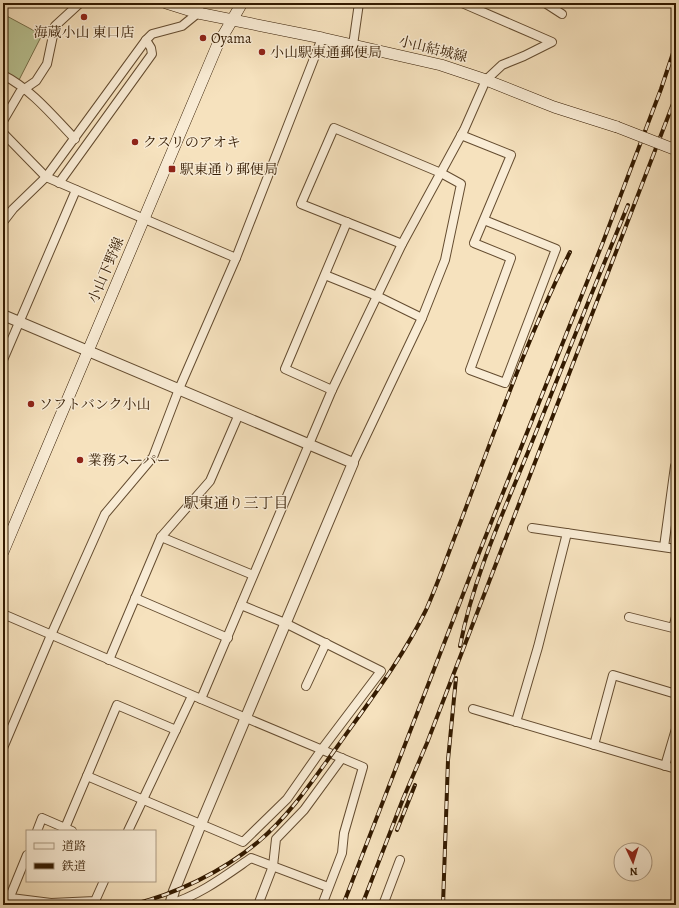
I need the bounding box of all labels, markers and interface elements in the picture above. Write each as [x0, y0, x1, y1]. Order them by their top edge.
marker: 海蔵小山 東口店 [79, 12, 89, 22]
place label: 海蔵小山 東口店 [34, 23, 134, 42]
place label: Oyama [211, 29, 252, 48]
street label: 小山結城線 [397, 31, 469, 67]
marker: Oyama [198, 33, 208, 43]
place label: 小山駅東通郵便局 [270, 43, 382, 62]
marker: 小山駅東通郵便局 [257, 47, 267, 57]
place label: クスリのアオキ [143, 133, 241, 152]
marker: クスリのアオキ [130, 137, 140, 147]
place label: 駅東通り郵便局 [180, 160, 278, 179]
marker: 駅東通り郵便局 [167, 164, 177, 174]
street label: 小山下野線 [84, 234, 128, 306]
place label: ソフトバンク小山 [39, 395, 150, 414]
marker: ソフトバンク小山 [26, 399, 36, 409]
place label: 業務スーパー [88, 451, 171, 470]
marker: 業務スーパー [75, 455, 85, 465]
district label: 駅東通り三丁目 [183, 493, 289, 513]
legend [26, 830, 156, 882]
text: 道路 [62, 838, 86, 854]
north arrow [613, 842, 653, 882]
text: 鉄道 [61, 858, 86, 874]
text: N [629, 864, 638, 879]

